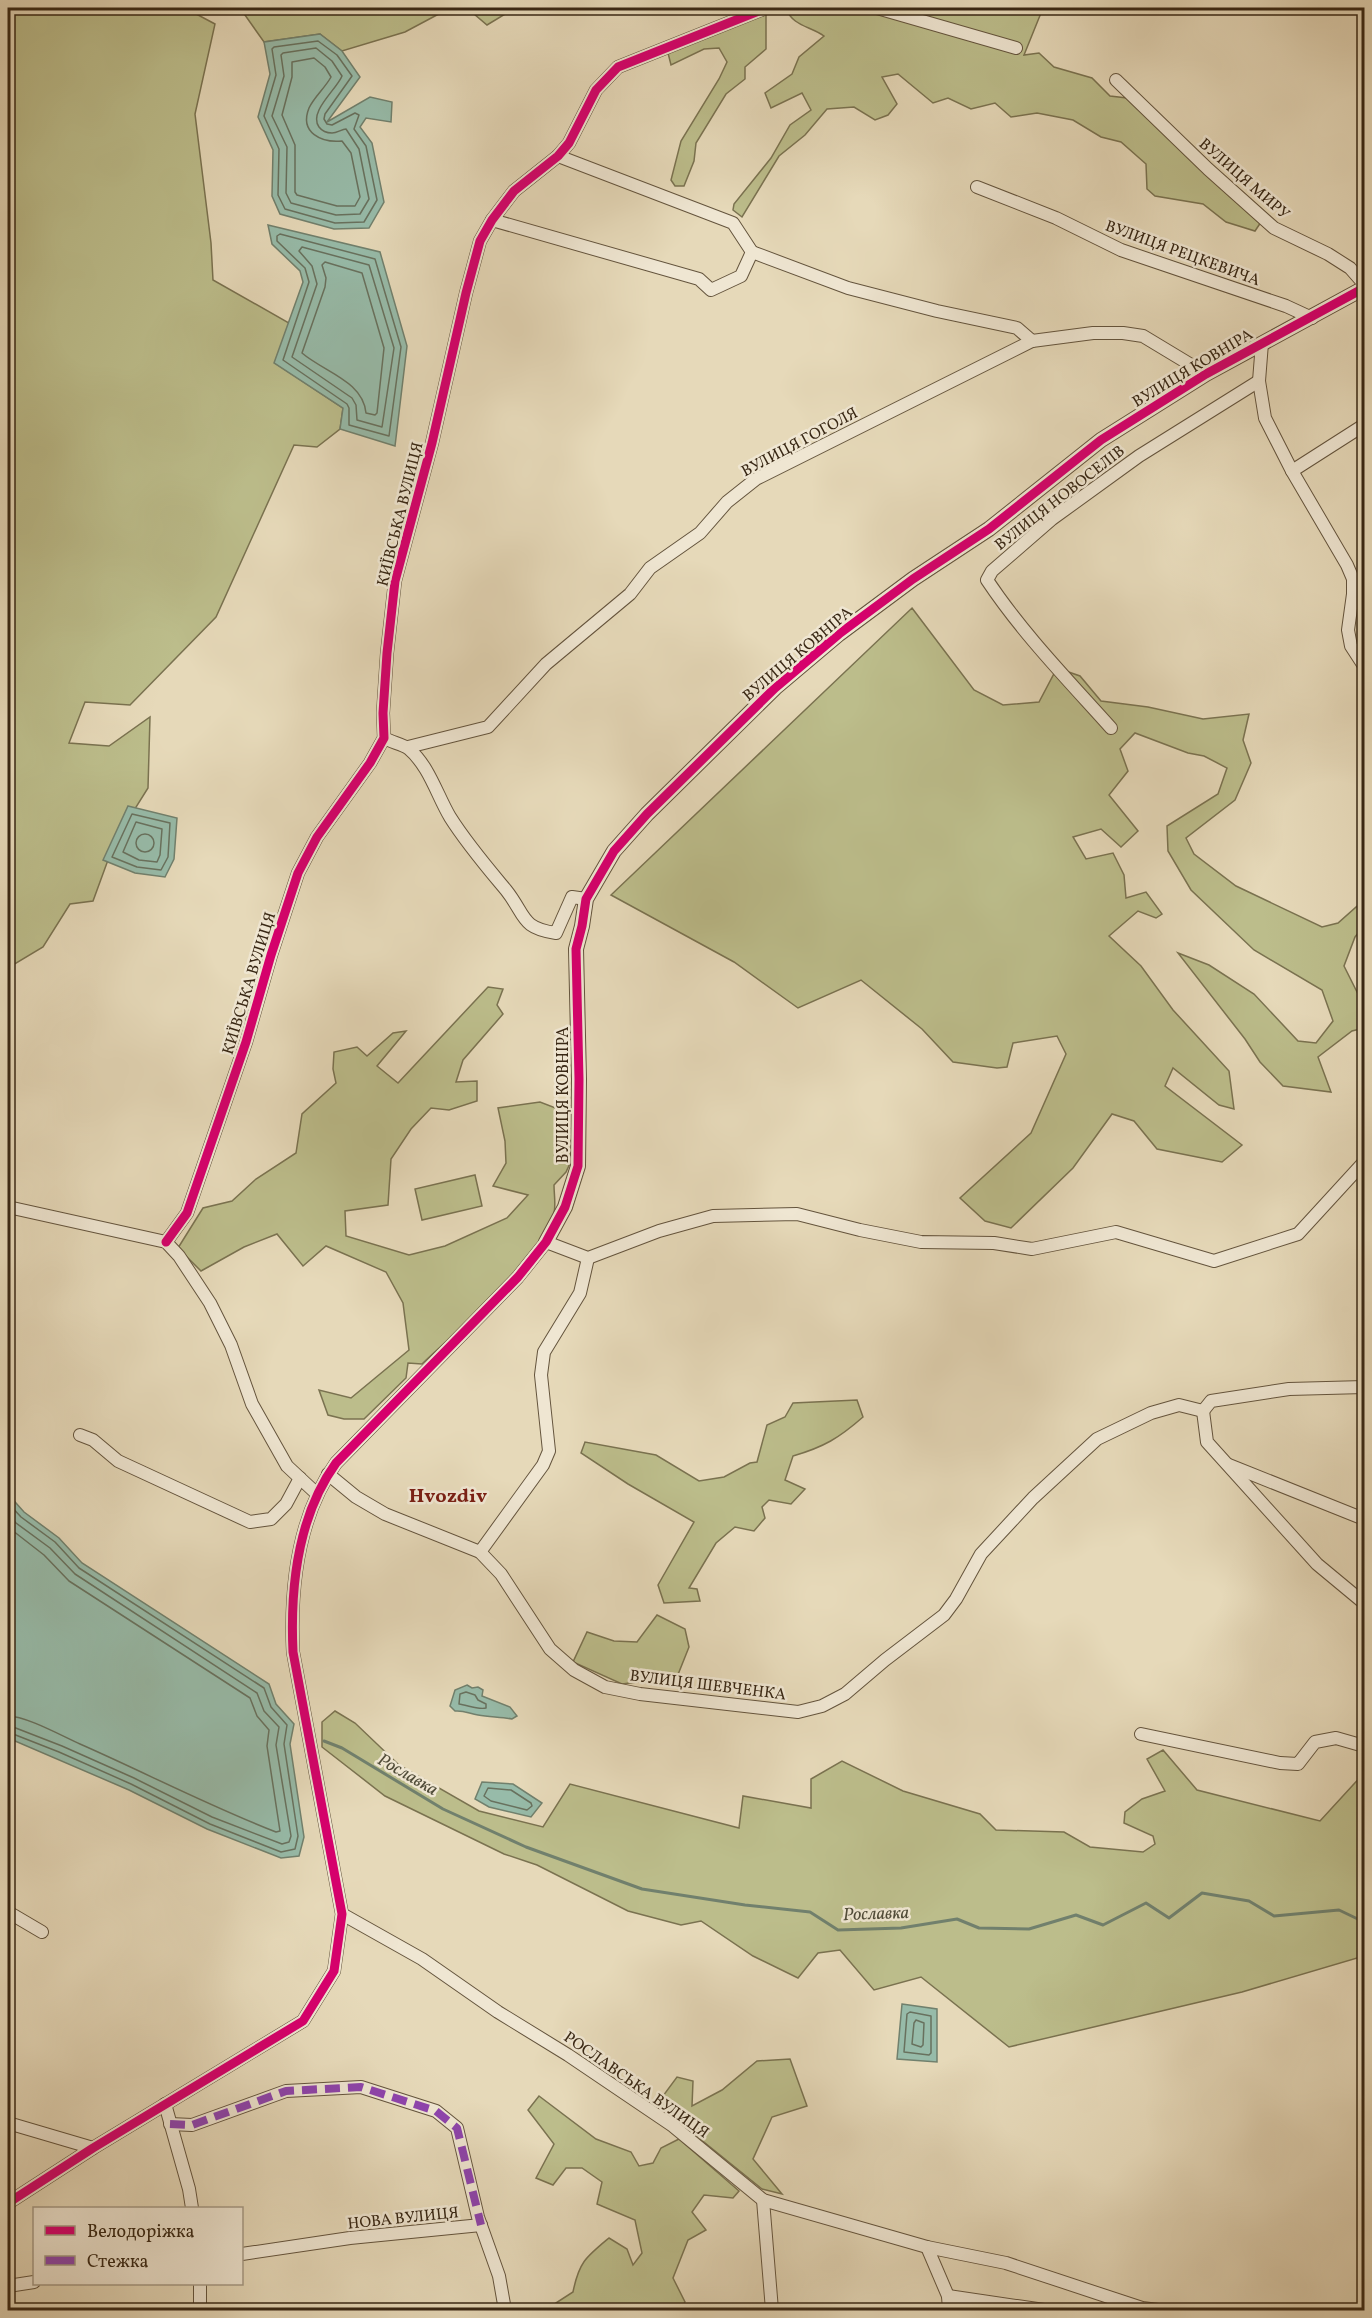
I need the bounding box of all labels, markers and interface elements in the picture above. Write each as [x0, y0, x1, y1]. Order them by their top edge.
street label: ВУЛИЦЯ МИРУ [1193, 134, 1294, 226]
street label: ВУЛИЦЯ РЕЦКЕВИЧА [1102, 216, 1263, 292]
street label: ВУЛИЦЯ КОВНІРА [1129, 324, 1257, 413]
street label: ВУЛИЦЯ ГОГОЛЯ [738, 403, 862, 483]
street label: КИЇВСЬКА ВУЛИЦЯ [372, 440, 430, 589]
street label: ВУЛИЦЯ НОВОСЕЛІВ [991, 441, 1130, 556]
street label: ВУЛИЦЯ КОВНІРА [739, 602, 858, 707]
street label: КИЇВСЬКА ВУЛИЦЯ [218, 910, 282, 1058]
street label: ВУЛИЦЯ КОВНІРА [553, 1026, 575, 1164]
district label: Hvozdiv [409, 1483, 487, 1511]
street label: ВУЛИЦЯ ШЕВЧЕНКА [628, 1665, 787, 1706]
water label: Рославка [372, 1748, 442, 1803]
water label: Рославка [842, 1901, 910, 1928]
street label: РОСЛАВСЬКА ВУЛИЦЯ [559, 2027, 713, 2144]
street label: НОВА ВУЛИЦЯ [346, 2202, 460, 2236]
legend [33, 2207, 243, 2285]
text: Велодоріжка [87, 2220, 195, 2245]
text: Стежка [87, 2250, 149, 2275]

